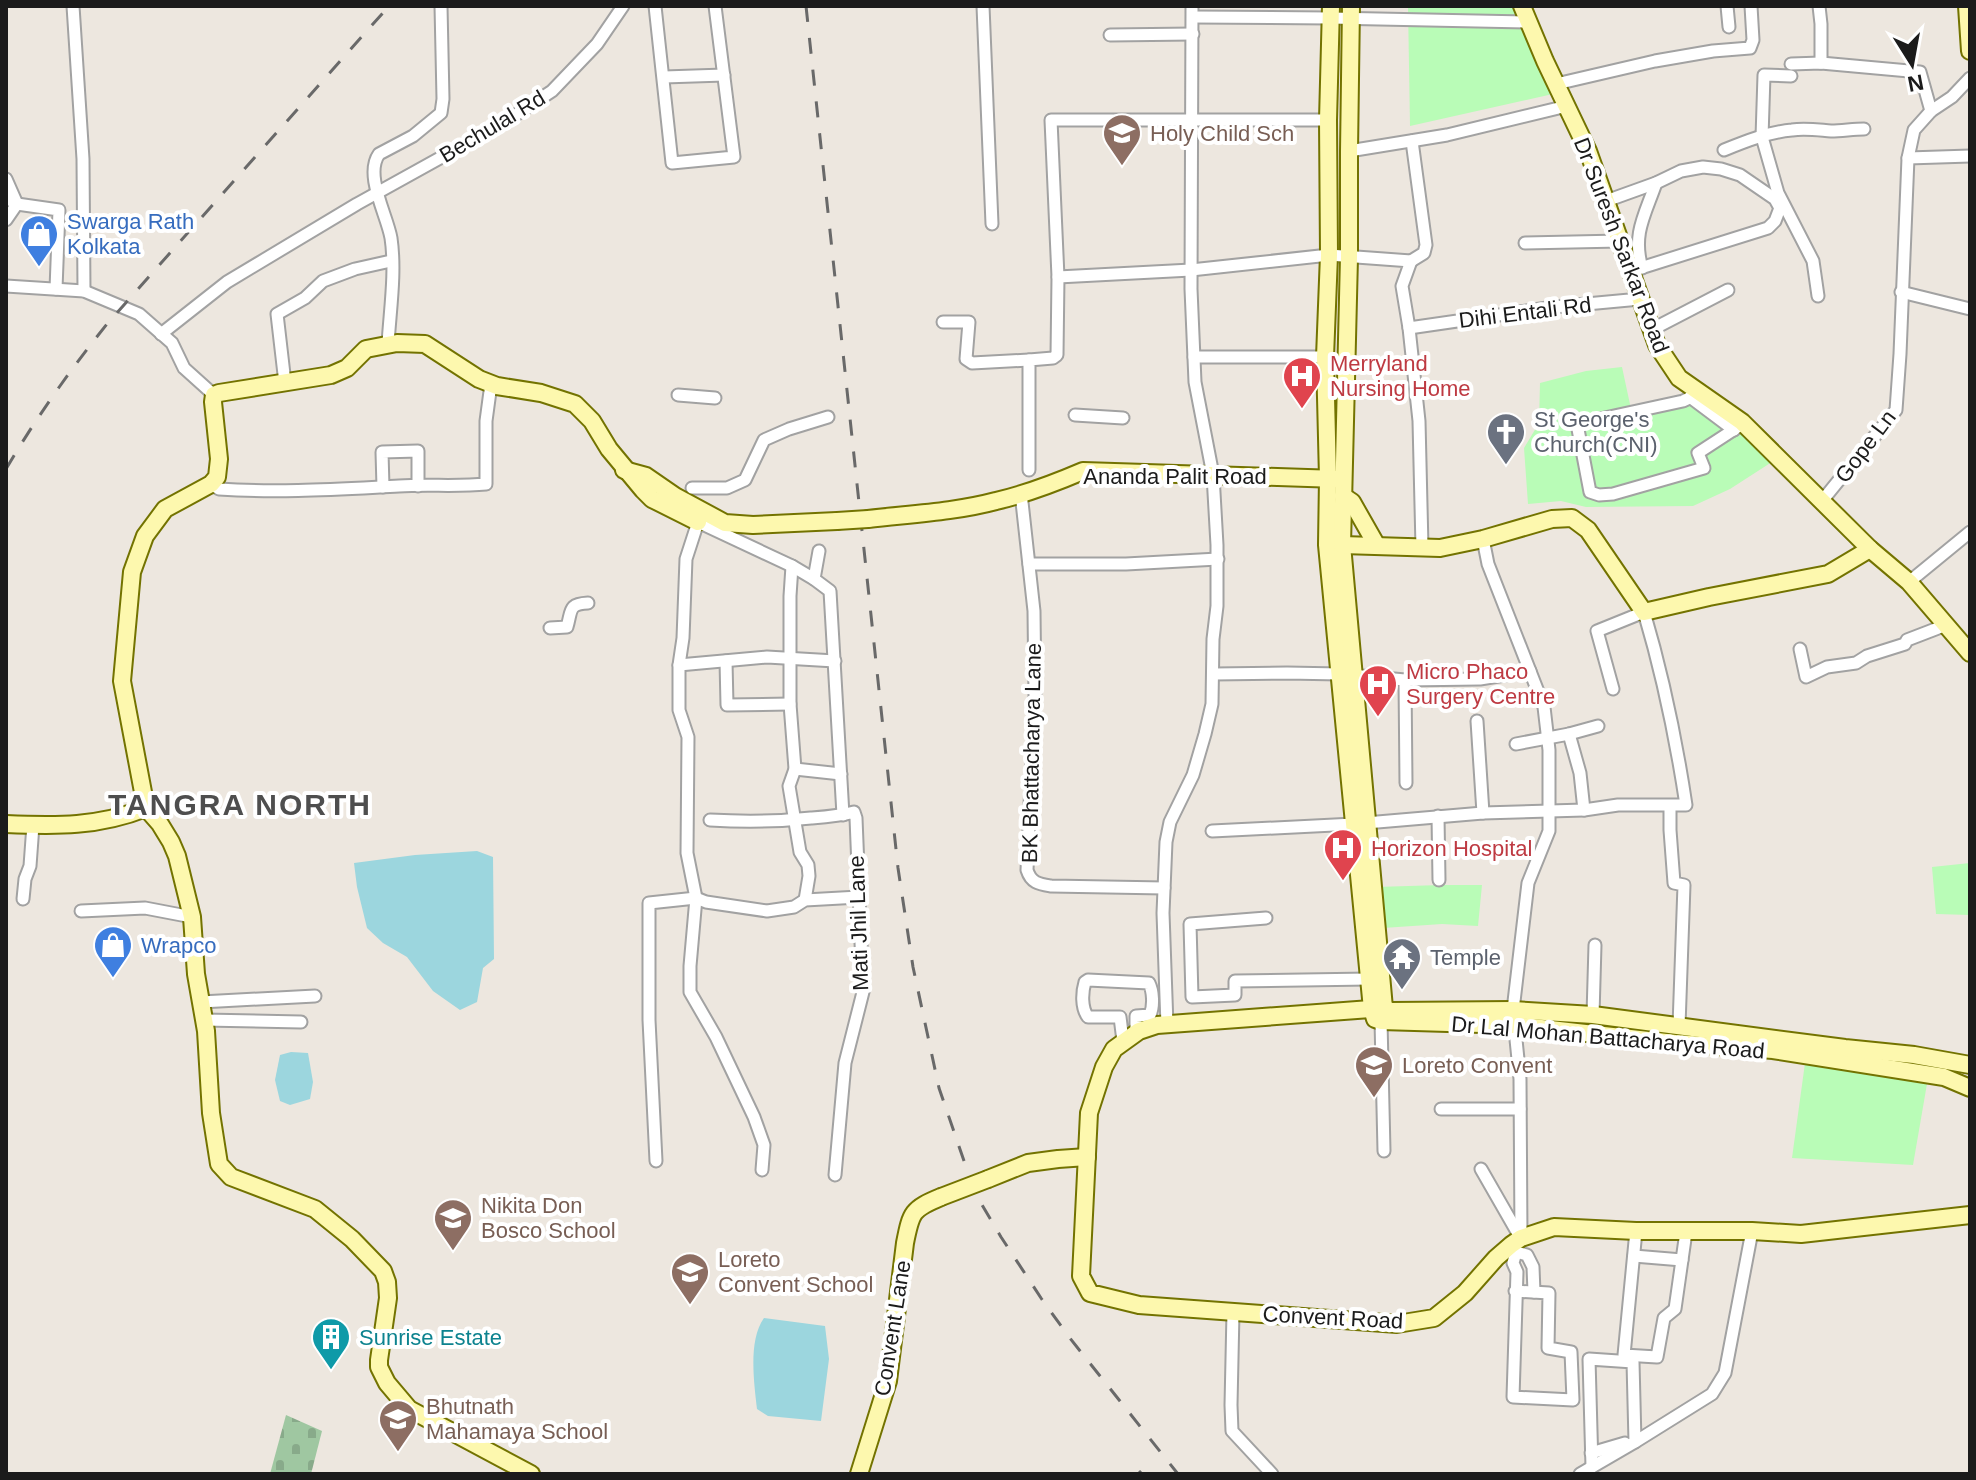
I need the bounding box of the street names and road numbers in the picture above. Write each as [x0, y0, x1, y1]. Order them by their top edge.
street label: Bechulal Rd [435, 85, 550, 168]
street label: Dr Suresh Sarkar Road [1569, 134, 1674, 356]
street label: Dihi Entali Rd [1457, 292, 1593, 333]
street label: Gope Ln [1830, 405, 1901, 488]
street label: Ananda Palit Road [1083, 464, 1267, 489]
street label: BK Bhattacharya Lane [1017, 643, 1046, 863]
street label: Mati Jhil Lane [844, 855, 873, 991]
street label: Dr Lal Mohan Battacharya Road [1450, 1011, 1766, 1064]
street label: Convent Lane [869, 1258, 916, 1398]
street label: Convent Road [1262, 1301, 1404, 1334]

